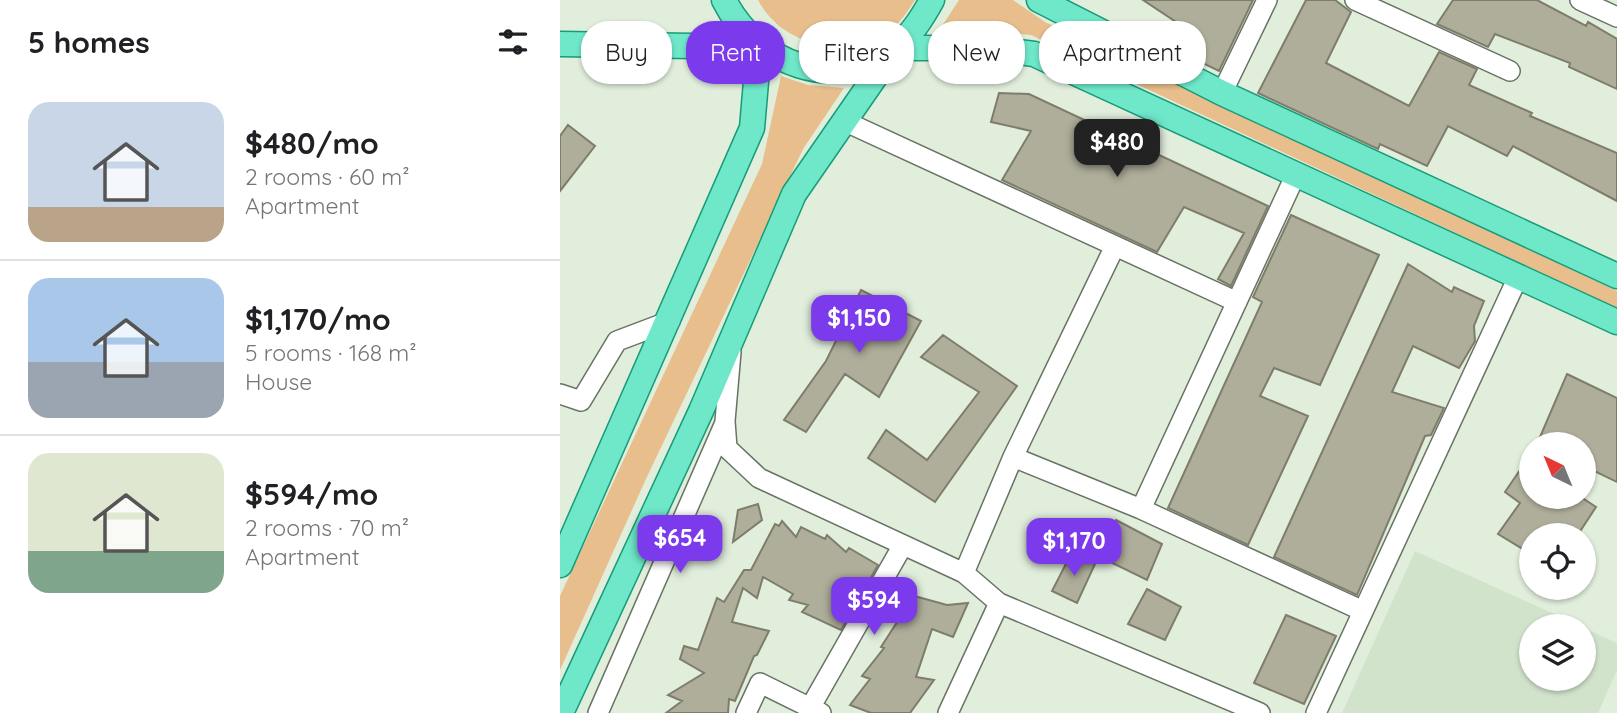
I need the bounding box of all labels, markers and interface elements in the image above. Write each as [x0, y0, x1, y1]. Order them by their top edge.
chip: Buy [581, 21, 672, 84]
chip: Rent [686, 21, 785, 84]
chip: Filters [799, 21, 914, 84]
chip: New [928, 21, 1025, 84]
chip: Apartment [1039, 21, 1206, 84]
text: 5 homes [28, 23, 150, 61]
icon: filters [494, 23, 532, 61]
pin: $480 [1076, 120, 1158, 179]
text: $480/mo [245, 124, 379, 162]
text: $480 [1090, 127, 1144, 156]
icon: home [84, 130, 168, 214]
text: 2 rooms · 60 m² [245, 162, 410, 191]
text: Apartment [245, 191, 359, 220]
pin: $1,150 [802, 296, 916, 355]
text: $1,170/mo [245, 300, 391, 338]
text: $1,150 [827, 303, 891, 332]
icon: home [84, 306, 168, 390]
text: 5 rooms · 168 m² [245, 338, 417, 367]
text: House [245, 367, 312, 396]
north arrow [1519, 432, 1596, 509]
map controls [1519, 432, 1596, 691]
text: $594/mo [245, 475, 378, 513]
icon: home [84, 481, 168, 565]
text: 2 rooms · 70 m² [245, 513, 409, 542]
pin: $654 [639, 516, 721, 575]
pin: $1,170 [1017, 518, 1131, 578]
text: $654 [653, 523, 707, 552]
button: locate [1519, 523, 1596, 600]
text: $1,170 [1042, 526, 1106, 555]
text: Apartment [245, 542, 359, 571]
pin: $594 [833, 578, 915, 637]
text: $594 [847, 585, 901, 614]
button: layers [1519, 614, 1596, 691]

